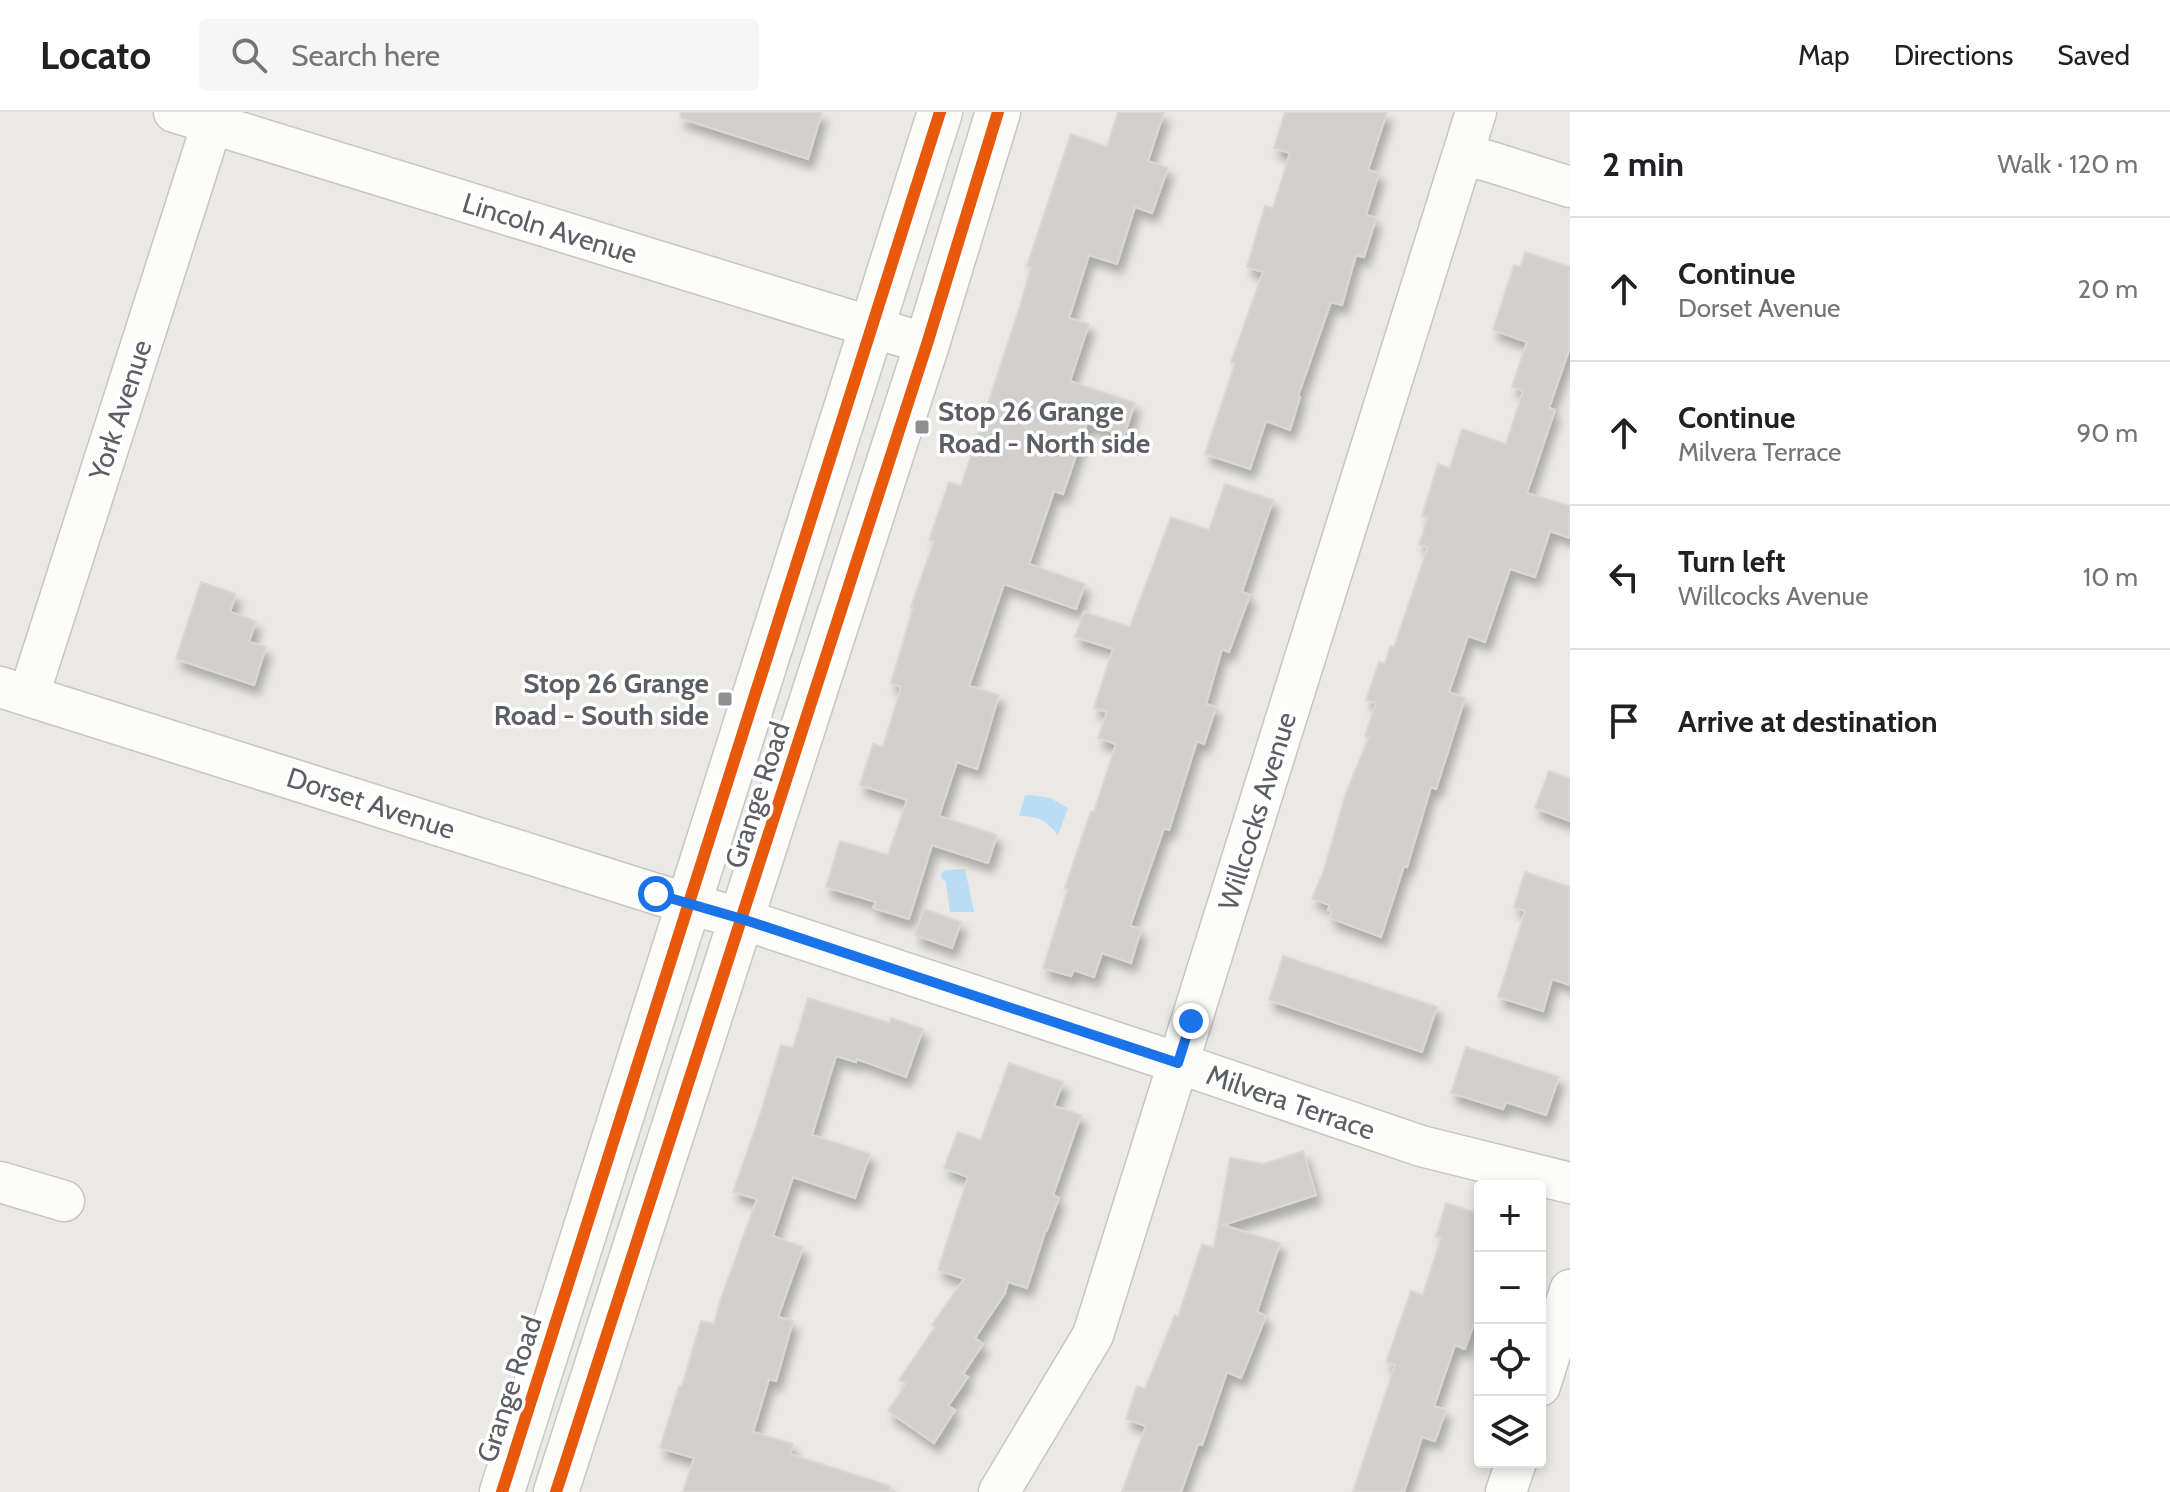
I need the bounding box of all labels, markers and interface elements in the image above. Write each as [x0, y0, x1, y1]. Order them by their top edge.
search box [199, 19, 759, 91]
text: Locato [40, 32, 151, 79]
icon: search [227, 33, 271, 77]
text: Search here [291, 37, 440, 74]
text: Map [1798, 38, 1850, 72]
text: Directions [1894, 38, 2013, 72]
text: Saved [2057, 38, 2130, 72]
text: 2 min [1602, 143, 1684, 185]
text: Walk · 120 m [1997, 148, 2138, 180]
street label: Lincoln Avenue [459, 185, 641, 271]
text: Continue [1678, 255, 1795, 292]
icon: ahead [1602, 267, 1646, 311]
text: 20 m [2078, 273, 2138, 305]
text: Dorset Avenue [1678, 292, 1840, 324]
street label: York Avenue [81, 336, 159, 485]
place label: Stop 26 Grange Road - North side [938, 394, 1150, 460]
text: Continue [1678, 399, 1795, 436]
icon: ahead [1602, 411, 1646, 455]
text: 90 m [2076, 417, 2138, 449]
marker: Stop 26 Grange Road - North side [913, 418, 931, 436]
text: Milvera Terrace [1678, 436, 1841, 468]
text: Turn left [1678, 543, 1786, 580]
icon: left [1602, 555, 1646, 599]
text: 10 m [2083, 561, 2138, 593]
text: Willcocks Avenue [1678, 580, 1869, 612]
place label: Stop 26 Grange Road - South side [494, 666, 709, 732]
marker: Stop 26 Grange Road - South side [716, 690, 734, 708]
icon: arrive [1602, 699, 1646, 743]
text: Arrive at destination [1678, 703, 1938, 740]
street label: Willcocks Avenue [1211, 708, 1303, 914]
street label: Grange Road [717, 718, 797, 872]
street label: Dorset Avenue [283, 760, 459, 846]
route start [638, 876, 674, 912]
route end [1173, 1003, 1209, 1039]
street label: Milvera Terrace [1202, 1057, 1380, 1147]
map controls [1474, 1180, 1546, 1468]
button: + [1474, 1180, 1546, 1252]
button: − [1474, 1252, 1546, 1324]
street label: Grange Road [469, 1312, 549, 1466]
button: locate [1474, 1324, 1546, 1396]
button: layers [1474, 1396, 1546, 1468]

